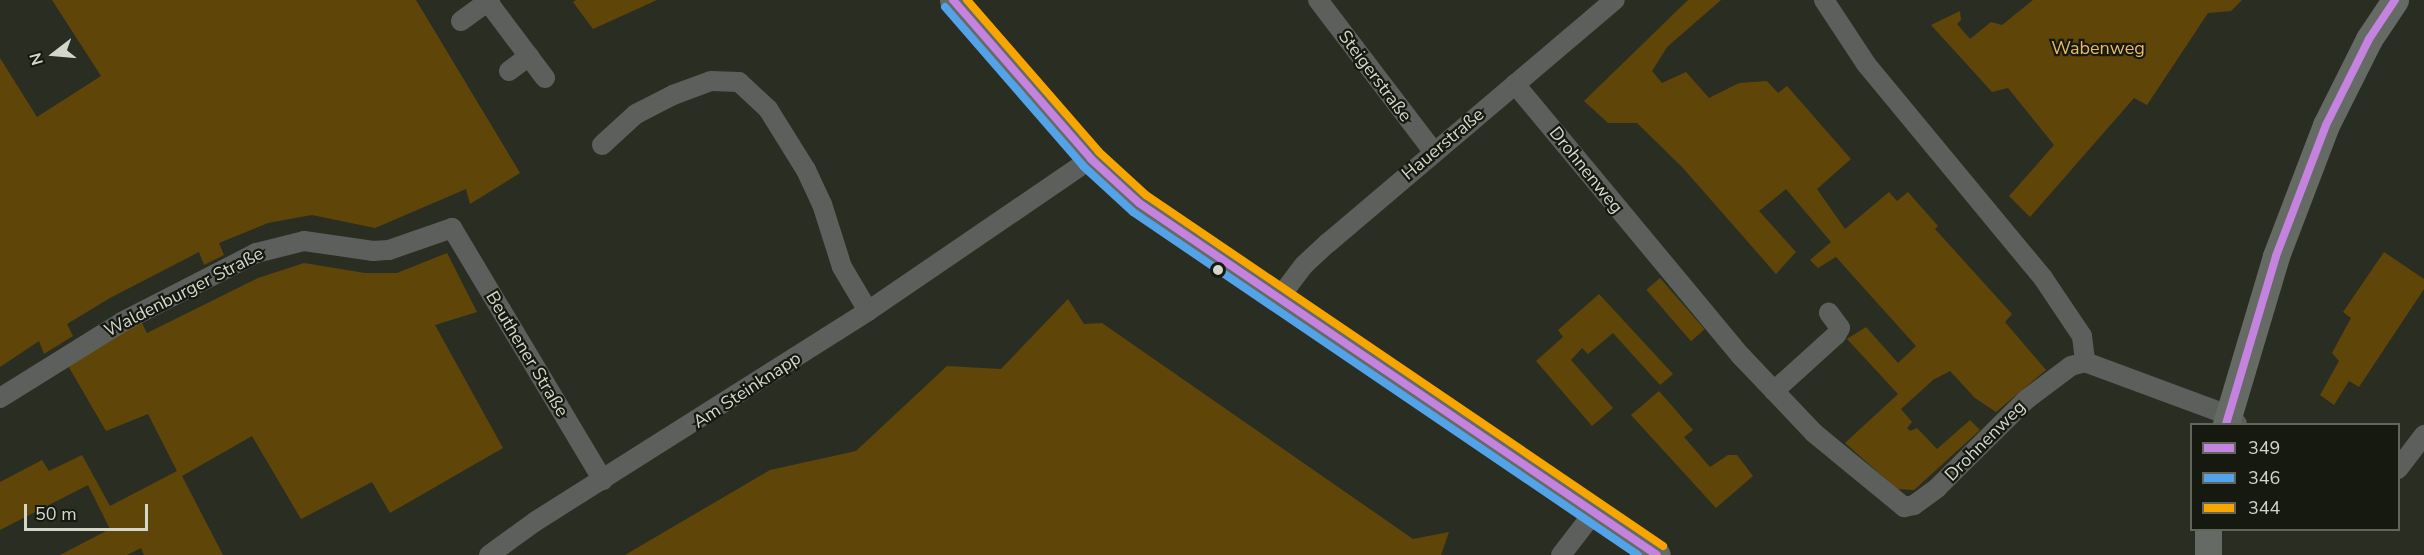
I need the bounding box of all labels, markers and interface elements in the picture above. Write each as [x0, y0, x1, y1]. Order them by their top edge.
north arrow [24, 24, 84, 84]
street label: Steigerstraße [1334, 26, 1416, 126]
park label: Wabenweg [2051, 37, 2145, 59]
text: N [24, 50, 49, 68]
street label: Hauerstraße [1397, 103, 1489, 185]
street label: Drohnenweg [1545, 122, 1627, 218]
street label: Waldenburger Straße [101, 242, 267, 342]
unlabelled marker [1212, 264, 1224, 276]
street label: Beuthener Straße [481, 287, 573, 421]
street label: Am Steinknapp [689, 347, 805, 433]
street label: Drohnenweg [1940, 396, 2030, 486]
legend [2190, 423, 2400, 531]
text: 349 [2248, 436, 2280, 460]
text: 346 [2248, 466, 2280, 490]
scale bar [27, 492, 152, 530]
text: 344 [2248, 496, 2280, 520]
text: 50 m [35, 502, 77, 526]

